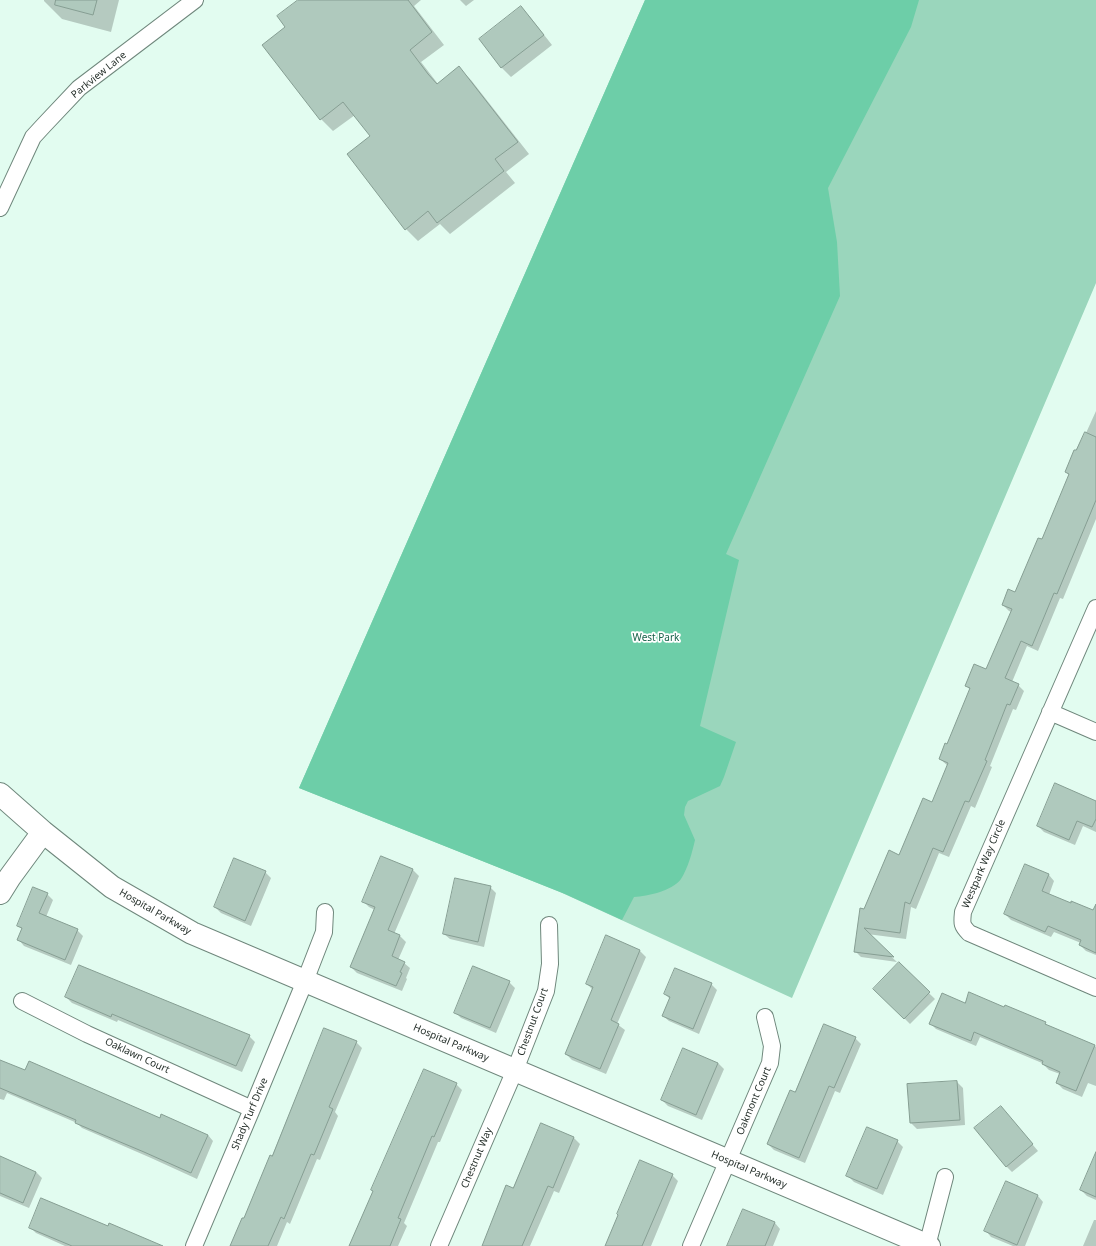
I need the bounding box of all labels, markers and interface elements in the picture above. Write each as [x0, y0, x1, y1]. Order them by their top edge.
street label: Parkview Lane [69, 49, 129, 101]
park label: West Park [633, 632, 679, 644]
street label: Westpark Way Circle [960, 818, 1008, 910]
street label: Hospital Parkway [117, 887, 193, 937]
street label: Chestnut Court [515, 986, 551, 1058]
street label: Hospital Parkway [411, 1022, 491, 1064]
street label: Oaklawn Court [103, 1036, 171, 1076]
street label: Oakmont Court [734, 1065, 774, 1137]
street label: Shady Turf Drive [229, 1076, 271, 1152]
street label: Chestnut Way [459, 1126, 495, 1190]
street label: Hospital Parkway [709, 1149, 789, 1191]

